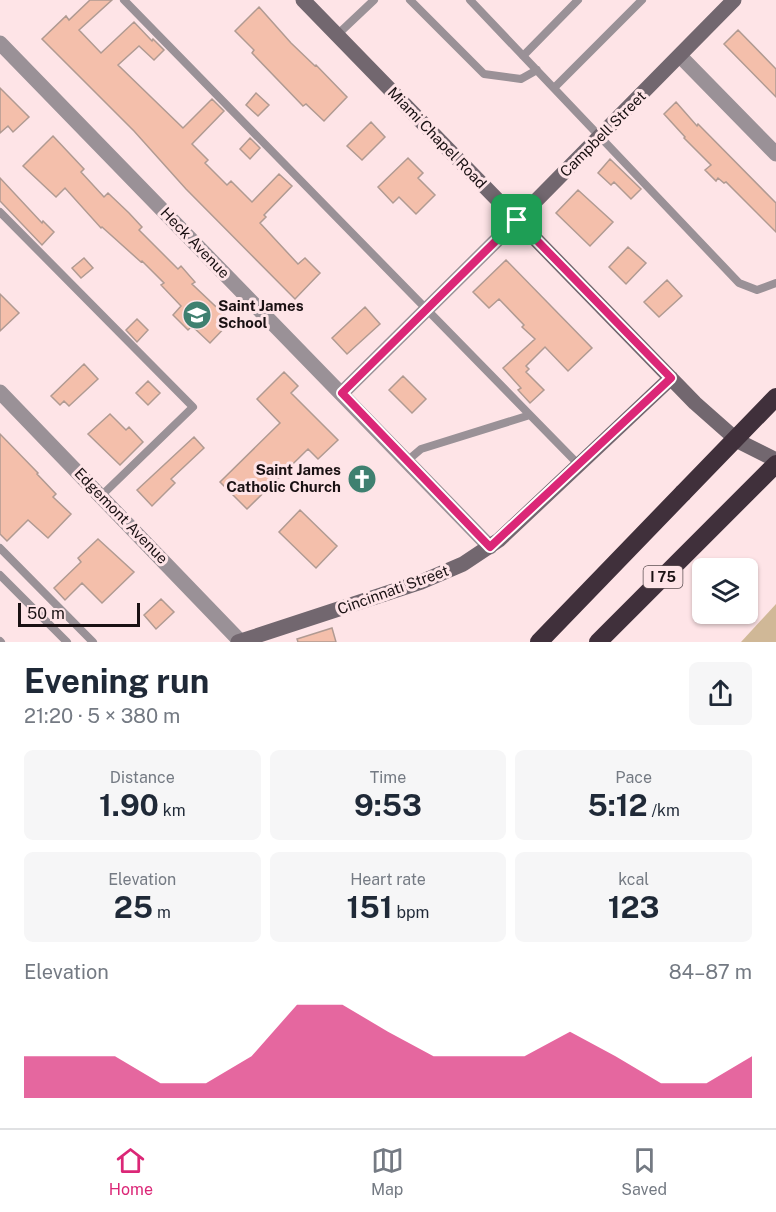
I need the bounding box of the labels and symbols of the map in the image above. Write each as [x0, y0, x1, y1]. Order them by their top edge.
street label: Miami Chapel Road [385, 84, 490, 192]
street label: Campbell Street [556, 87, 649, 180]
pin [491, 194, 542, 245]
street label: Heck Avenue [157, 204, 233, 281]
place label: Saint James School [218, 297, 304, 331]
school or university icon: Saint James School [181, 299, 213, 331]
place label: Saint James Catholic Church [226, 461, 341, 495]
church icon: Saint James Catholic Church [346, 463, 378, 495]
street label: Edgemont Avenue [71, 464, 171, 567]
street label: Cincinnati Street [335, 561, 451, 618]
road number: I 75 [644, 566, 682, 588]
scale bar [18, 600, 140, 628]

